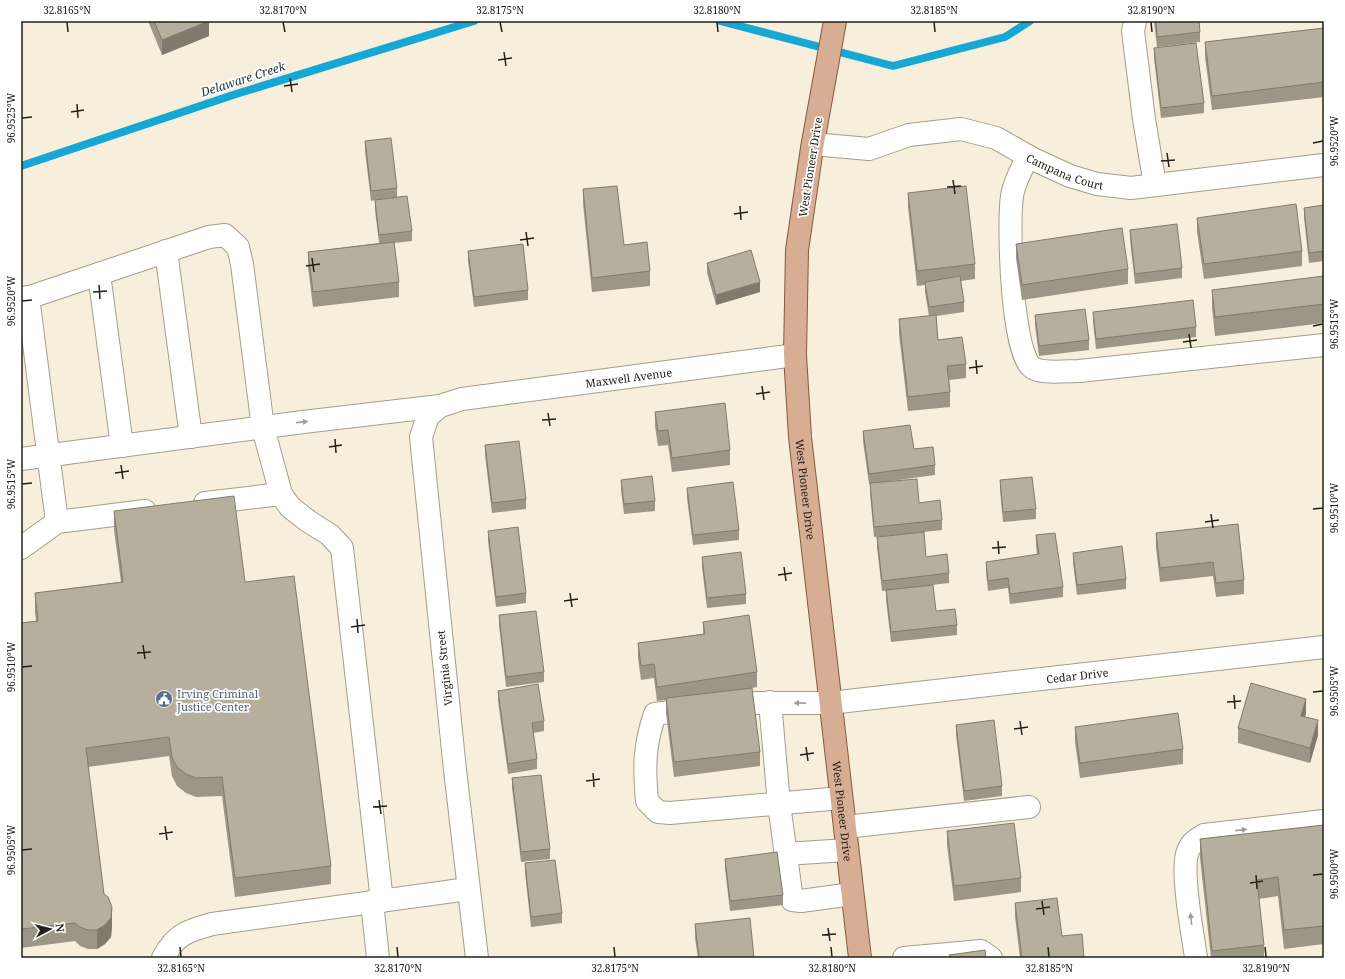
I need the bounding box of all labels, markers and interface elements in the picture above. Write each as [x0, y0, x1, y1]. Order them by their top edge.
text: 32.8165°N [43, 3, 91, 17]
text: 32.8170°N [259, 3, 307, 17]
text: 32.8175°N [476, 3, 524, 17]
text: 32.8180°N [693, 3, 741, 17]
text: 32.8185°N [910, 3, 958, 17]
text: 32.8190°N [1127, 3, 1175, 17]
water label: Delaware Creek [198, 57, 289, 101]
text: 96.9525°W [4, 92, 18, 143]
text: 96.9520°W [1327, 115, 1341, 166]
street label: West Pioneer Drive [795, 116, 825, 218]
street label: Campana Court [1024, 149, 1104, 192]
text: 96.9520°W [4, 275, 18, 326]
text: 96.9515°W [1327, 298, 1341, 349]
street label: Maxwell Avenue [584, 364, 673, 390]
one-way arrow [296, 419, 308, 425]
street label: West Pioneer Drive [793, 438, 819, 540]
text: 96.9515°W [4, 458, 18, 509]
text: 96.9510°W [1327, 482, 1341, 533]
street label: Virginia Street [433, 629, 455, 707]
text: 96.9510°W [4, 641, 18, 692]
street label: Cedar Drive [1045, 664, 1109, 686]
text: 96.9505°W [1327, 665, 1341, 716]
place label: Irving Criminal Justice Center [176, 686, 259, 714]
public building icon: Irving Criminal Justice Center [154, 689, 174, 709]
one-way arrow [794, 699, 806, 706]
street label: West Pioneer Drive [830, 760, 856, 862]
text: 96.9505°W [4, 824, 18, 875]
one-way arrow [1235, 827, 1247, 834]
text: 96.9500°W [1327, 848, 1341, 899]
north arrow [30, 909, 70, 949]
one-way arrow [1188, 913, 1194, 925]
text: N [52, 923, 68, 933]
text: 32.8165°N [157, 961, 205, 975]
text: 32.8170°N [374, 961, 422, 975]
text: 32.8175°N [591, 961, 639, 975]
text: 32.8180°N [808, 961, 856, 975]
text: 32.8185°N [1025, 961, 1073, 975]
text: 32.8190°N [1242, 961, 1290, 975]

